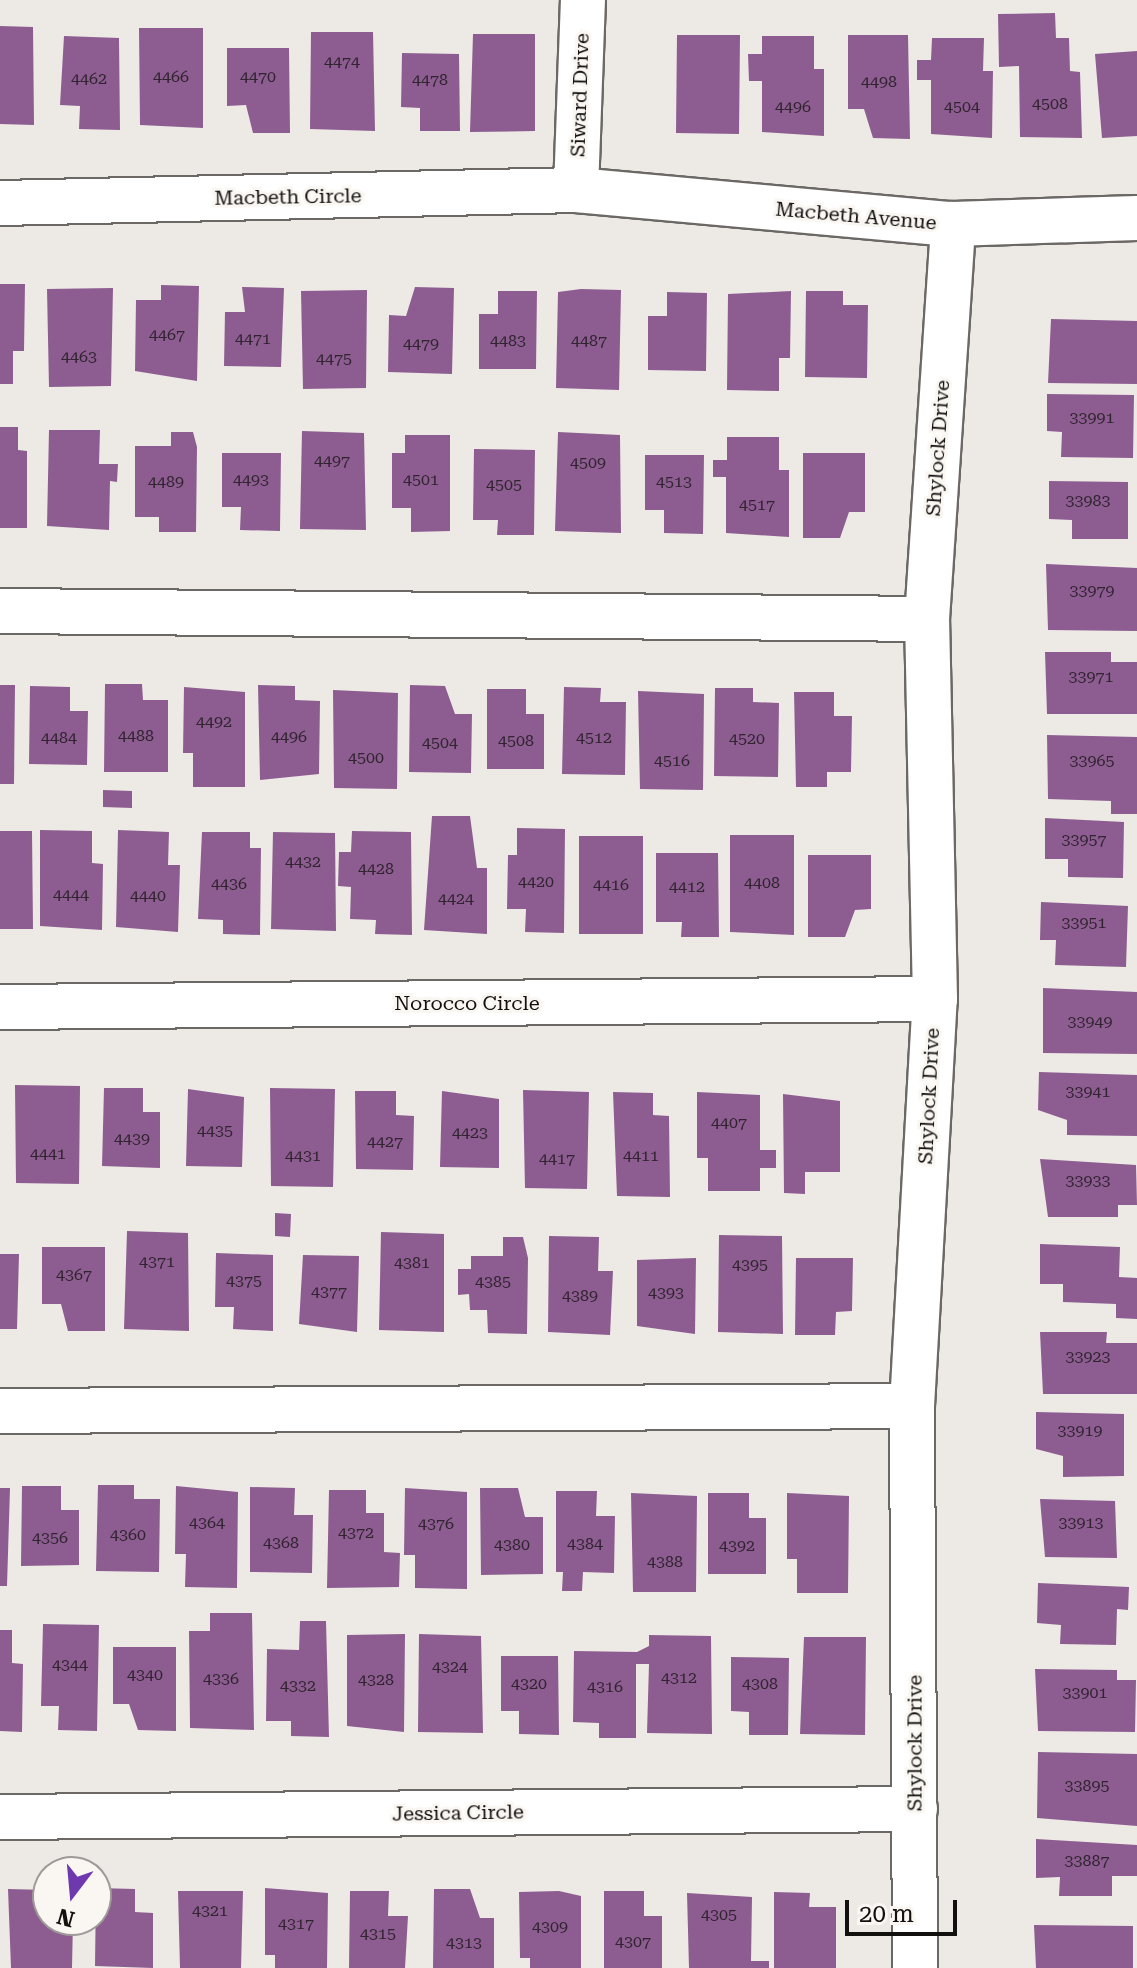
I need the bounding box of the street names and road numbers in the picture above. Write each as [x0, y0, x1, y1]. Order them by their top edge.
street label: Siward Drive [566, 33, 594, 157]
street label: Macbeth Circle [214, 184, 362, 210]
street label: Macbeth Avenue [774, 197, 938, 235]
street label: Shylock Drive [921, 379, 955, 517]
street label: Norocco Circle [394, 991, 540, 1015]
street label: Shylock Drive [913, 1027, 945, 1165]
street label: Shylock Drive [903, 1675, 927, 1811]
street label: Jessica Circle [392, 1800, 524, 1826]

